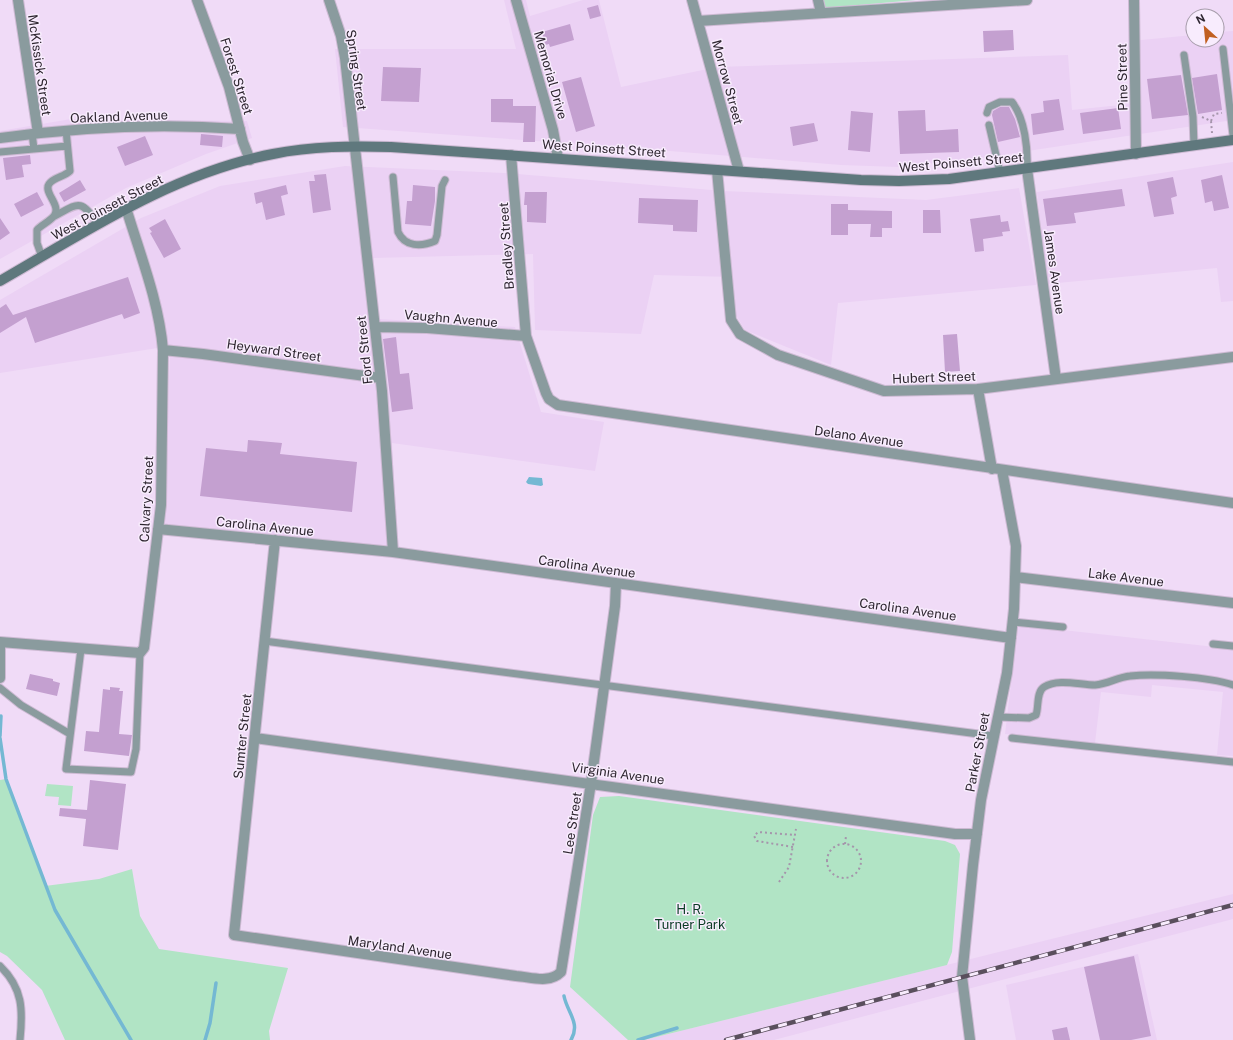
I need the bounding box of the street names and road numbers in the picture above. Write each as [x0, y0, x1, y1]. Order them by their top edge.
street label: McKissick Street [25, 13, 54, 117]
street label: Spring Street [343, 29, 370, 111]
street label: Memorial Drive [531, 29, 570, 121]
street label: Forest Street [217, 36, 256, 116]
street label: Morrow Street [709, 38, 746, 126]
street label: Pine Street [1114, 43, 1131, 111]
street label: Oakland Avenue [70, 107, 168, 126]
street label: West Poinsett Street [541, 137, 666, 160]
street label: West Poinsett Street [898, 150, 1024, 175]
street label: West Poinsett Street [49, 172, 166, 243]
street label: Bradley Street [496, 202, 517, 290]
street label: James Avenue [1041, 229, 1068, 315]
street label: Vaughn Avenue [404, 307, 498, 330]
street label: Ford Street [353, 315, 376, 385]
street label: Heyward Street [226, 336, 322, 365]
street label: Hubert Street [892, 369, 976, 386]
street label: Delano Avenue [813, 423, 905, 450]
street label: Calvary Street [137, 455, 156, 543]
street label: Carolina Avenue [215, 514, 314, 539]
street label: Carolina Avenue [537, 552, 637, 581]
street label: Lake Avenue [1087, 565, 1165, 590]
street label: Carolina Avenue [858, 595, 958, 624]
street label: Sumter Street [231, 693, 254, 779]
street label: Parker Street [962, 711, 993, 793]
street label: Virginia Avenue [570, 760, 666, 787]
street label: Lee Street [560, 791, 585, 855]
street label: Maryland Avenue [347, 933, 453, 962]

